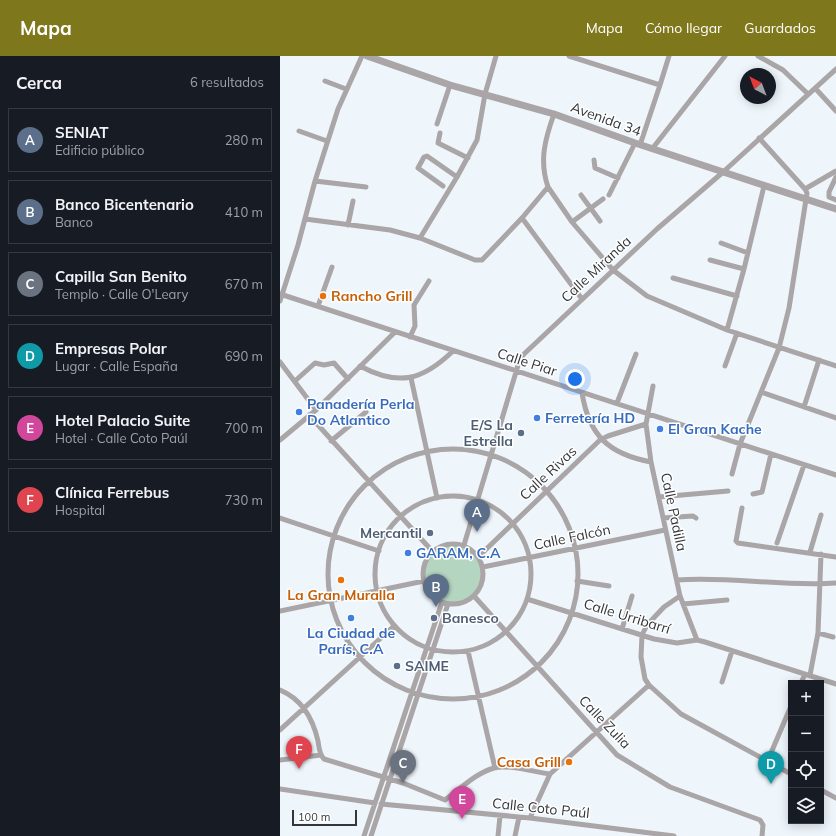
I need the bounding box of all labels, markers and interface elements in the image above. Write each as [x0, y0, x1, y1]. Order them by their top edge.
text: Mapa [20, 16, 72, 40]
text: Mapa [586, 19, 623, 37]
text: Cómo llegar [645, 19, 722, 37]
text: Guardados [744, 19, 816, 37]
north arrow [740, 68, 776, 104]
text: Cerca [16, 72, 62, 93]
text: 6 resultados [190, 74, 264, 90]
street label: Avenida 34 [568, 98, 644, 140]
text: SENIAT [55, 123, 109, 142]
text: A [25, 132, 35, 148]
text: 280 m [225, 132, 263, 148]
text: Edificio público [55, 142, 144, 158]
text: Banco Bicentenario [55, 195, 194, 214]
text: B [26, 204, 34, 220]
text: 410 m [225, 204, 263, 220]
text: Banco [55, 214, 93, 230]
street label: Calle Miranda [557, 232, 635, 306]
text: Capilla San Benito [55, 267, 187, 286]
text: C [26, 276, 34, 292]
text: 670 m [225, 276, 263, 292]
text: Templo · Calle O'Leary [55, 286, 188, 302]
place label: Rancho Grill [331, 287, 412, 305]
marker: Rancho Grill [318, 291, 328, 301]
text: Empresas Polar [55, 339, 167, 358]
street label: Calle Piar [495, 344, 560, 380]
text: D [25, 348, 35, 364]
text: 690 m [225, 348, 263, 364]
text: Lugar · Calle España [55, 358, 178, 374]
your location [565, 369, 585, 389]
place label: Panadería Perla Do Atlantico [307, 395, 414, 429]
marker: Panadería Perla Do Atlantico [294, 407, 304, 417]
place label: Ferretería HD [545, 409, 635, 427]
text: Hotel Palacio Suite [55, 411, 190, 430]
marker: Ferretería HD [532, 413, 542, 423]
place label: E/S La Estrella [463, 416, 513, 450]
text: E [26, 420, 34, 436]
text: 700 m [225, 420, 263, 436]
place label: El Gran Kache [668, 420, 762, 438]
marker: El Gran Kache [655, 424, 665, 434]
marker: E/S La Estrella [516, 428, 526, 438]
text: Hotel · Calle Coto Paúl [55, 430, 188, 446]
street label: Calle Rivas [516, 442, 580, 504]
street label: Calle Padilla [657, 471, 691, 553]
text: Clínica Ferrebus [55, 483, 169, 502]
text: F [26, 492, 34, 508]
text: 730 m [225, 492, 263, 508]
pin: A [464, 499, 490, 532]
text: Hospital [55, 502, 105, 518]
street label: Calle Falcón [532, 520, 612, 554]
place label: Mercantil [360, 524, 422, 542]
marker: Mercantil [425, 528, 435, 538]
place label: GARAM, C.A [416, 544, 501, 562]
marker: GARAM, C.A [403, 548, 413, 558]
pin: B [423, 574, 449, 607]
marker: La Gran Muralla [336, 575, 346, 585]
place label: La Gran Muralla [287, 586, 395, 604]
street label: Calle Urribarrí [581, 594, 673, 638]
place label: Banesco [442, 609, 499, 627]
marker: La Ciudad de París, C.A [346, 613, 356, 623]
marker: Banesco [429, 613, 439, 623]
place label: La Ciudad de París, C.A [307, 624, 395, 658]
place label: SAIME [405, 657, 449, 675]
marker: SAIME [392, 661, 402, 671]
map controls [788, 680, 824, 824]
button: + [788, 680, 824, 716]
street label: Calle Zulia [575, 692, 635, 752]
button: − [788, 716, 824, 752]
pin: F [286, 736, 312, 769]
pin: C [390, 750, 416, 783]
pin: D [758, 751, 784, 784]
button: locate [788, 752, 824, 788]
place label: Casa Grill [497, 753, 561, 771]
marker: Casa Grill [564, 757, 574, 767]
pin: E [449, 786, 475, 819]
button: layers [788, 788, 824, 824]
street label: Calle Coto Paúl [491, 794, 591, 822]
scale bar [292, 808, 357, 827]
text: 100 m [298, 810, 330, 824]

